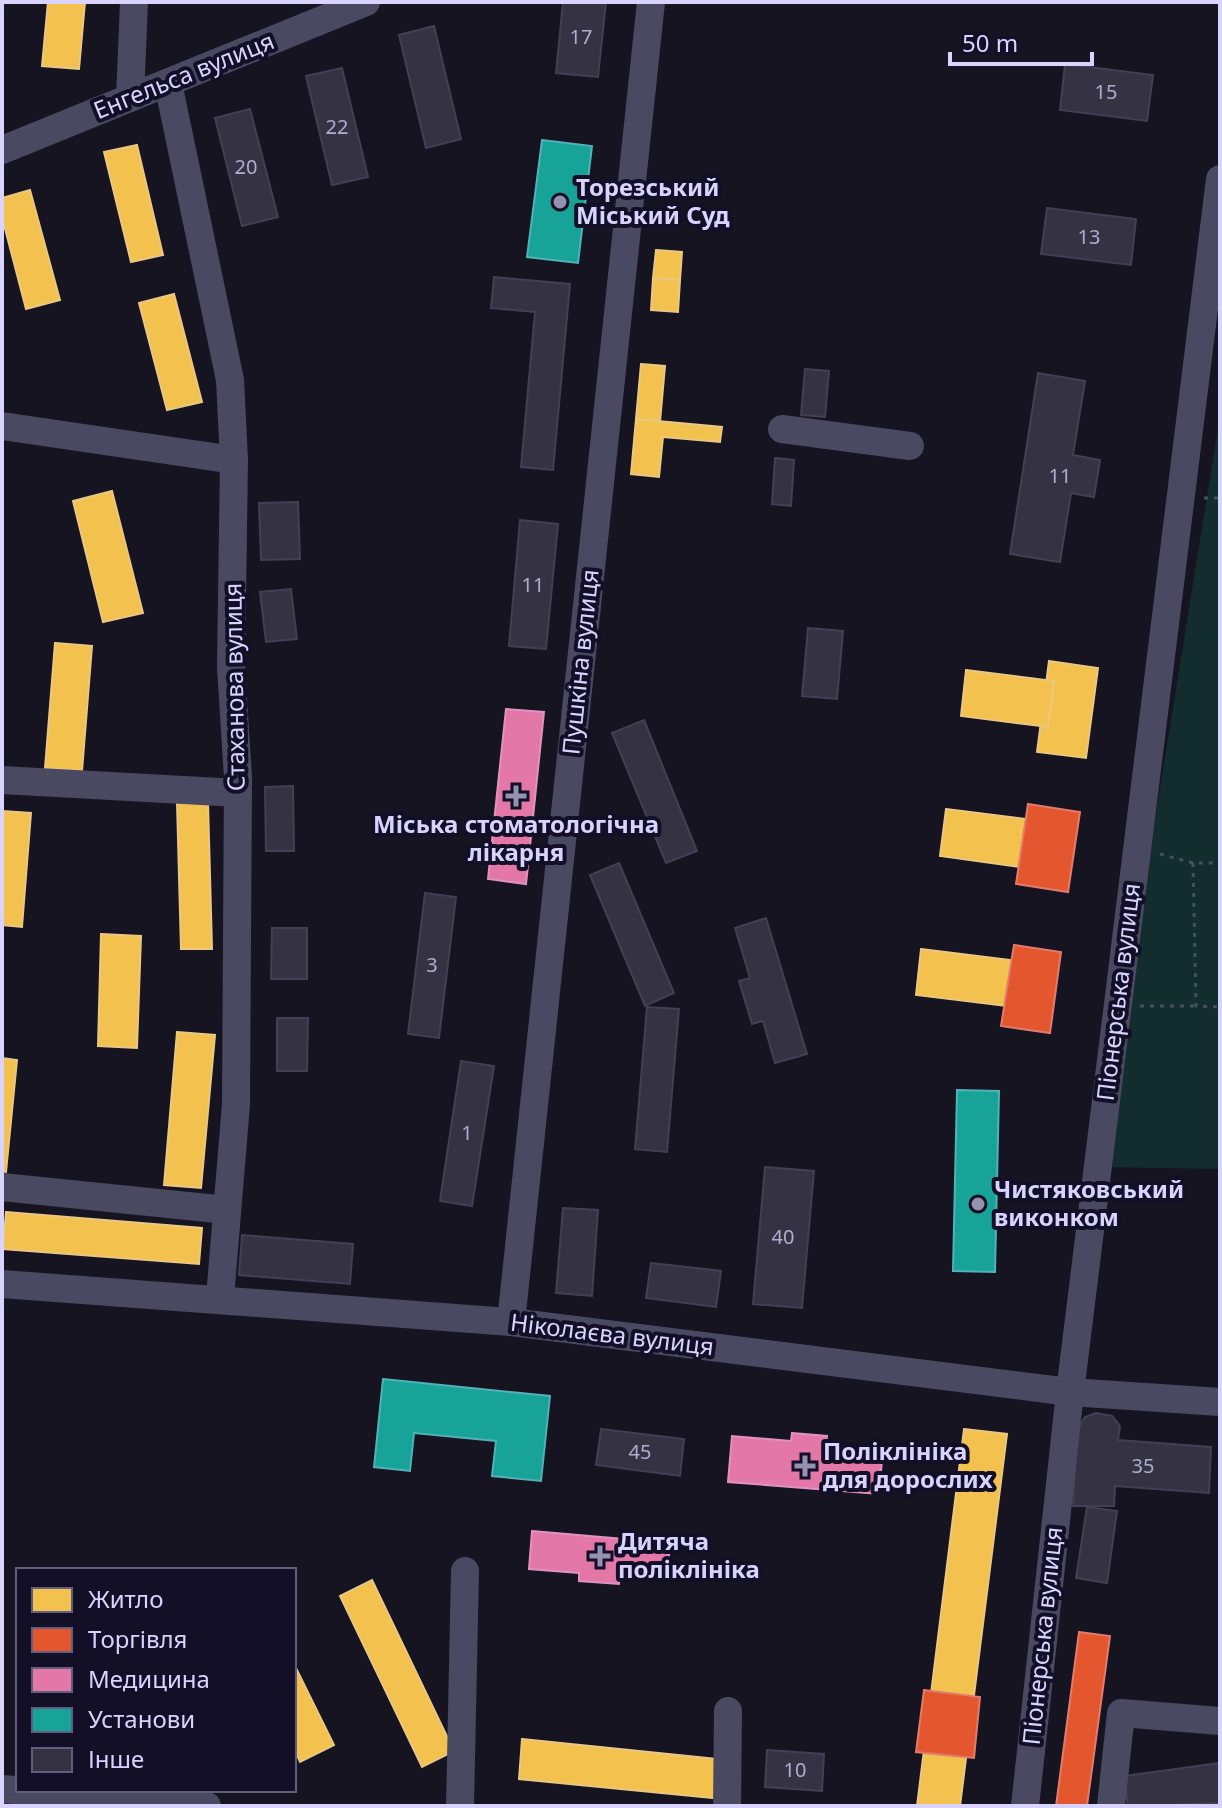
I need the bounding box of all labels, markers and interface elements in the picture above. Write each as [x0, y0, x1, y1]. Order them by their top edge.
scale bar [950, 16, 1092, 66]
street label: Енгельса вулиця [88, 23, 279, 126]
house number: 17 [570, 23, 592, 50]
text: 50 m [962, 26, 1018, 59]
house number: 15 [1095, 78, 1117, 105]
house number: 22 [326, 113, 348, 140]
house number: 20 [235, 153, 257, 180]
place label: Торезський Міський Суд [576, 170, 730, 231]
marker: Торезський Міський Суд [551, 193, 569, 211]
house number: 13 [1078, 223, 1100, 250]
house number: 11 [1049, 462, 1071, 489]
street label: Пушкіна вулиця [553, 567, 606, 756]
house number: 11 [522, 571, 544, 598]
street label: Стаханова вулиця [215, 583, 252, 792]
marker: Міська стоматологічна лікарня [505, 785, 527, 807]
place label: Міська стоматологічна лікарня [373, 807, 659, 868]
street label: Піонерська вулиця [1088, 881, 1147, 1103]
house number: 3 [426, 951, 438, 978]
house number: 1 [461, 1119, 473, 1146]
place label: Чистяковський виконком [994, 1172, 1184, 1233]
marker: Чистяковський виконком [969, 1195, 987, 1213]
house number: 40 [772, 1223, 794, 1250]
street label: Ніколаєва вулиця [509, 1305, 716, 1362]
place label: Поліклініка для дорослих [823, 1434, 993, 1495]
house number: 45 [629, 1438, 651, 1465]
house number: 35 [1132, 1452, 1154, 1479]
marker: Поліклініка для дорослих [794, 1455, 816, 1477]
place label: Дитяча поліклініка [618, 1524, 760, 1585]
street label: Піонерська вулиця [1014, 1525, 1069, 1747]
marker: Дитяча поліклініка [589, 1545, 611, 1567]
legend [16, 1568, 296, 1792]
text: Житло [88, 1582, 163, 1615]
text: Торгівля [88, 1622, 187, 1655]
text: Медицина [88, 1662, 210, 1695]
text: Установи [88, 1702, 195, 1735]
text: Інше [88, 1742, 144, 1775]
house number: 10 [784, 1756, 806, 1783]

